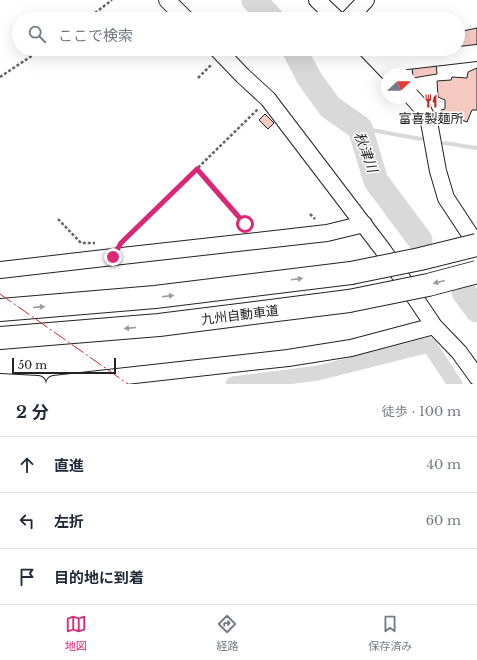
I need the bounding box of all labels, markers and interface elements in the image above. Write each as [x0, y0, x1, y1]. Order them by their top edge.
search box [12, 12, 465, 56]
icon: search [26, 23, 48, 45]
text: ここで検索 [58, 26, 133, 45]
north arrow [381, 68, 417, 104]
restaurant icon: 富喜製麺所 [423, 93, 439, 109]
place label: 富喜製麺所 [398, 110, 464, 127]
water label: 秋津川 [350, 129, 382, 177]
route start [236, 215, 254, 233]
route end [104, 248, 122, 266]
one-way arrow [291, 276, 303, 283]
one-way arrow [433, 279, 445, 285]
one-way arrow [162, 293, 174, 299]
street label: 九州自動車道 [200, 302, 280, 328]
one-way arrow [33, 303, 45, 310]
one-way arrow [124, 324, 136, 331]
scale bar [12, 356, 116, 375]
text: 50 m [18, 358, 47, 372]
text: 2 分 [16, 402, 49, 423]
text: 徒歩 · 100 m [382, 403, 461, 420]
icon: ahead [16, 454, 38, 476]
text: 直進 [54, 456, 84, 475]
text: 40 m [426, 456, 461, 473]
icon: left [16, 510, 38, 532]
text: 左折 [54, 512, 84, 531]
text: 60 m [426, 512, 461, 529]
icon: arrive [16, 566, 38, 588]
text: 目的地に到着 [54, 568, 144, 587]
tab: 地図 [65, 613, 87, 653]
tab: 経路 [216, 613, 238, 653]
tab: 保存済み [368, 613, 412, 653]

